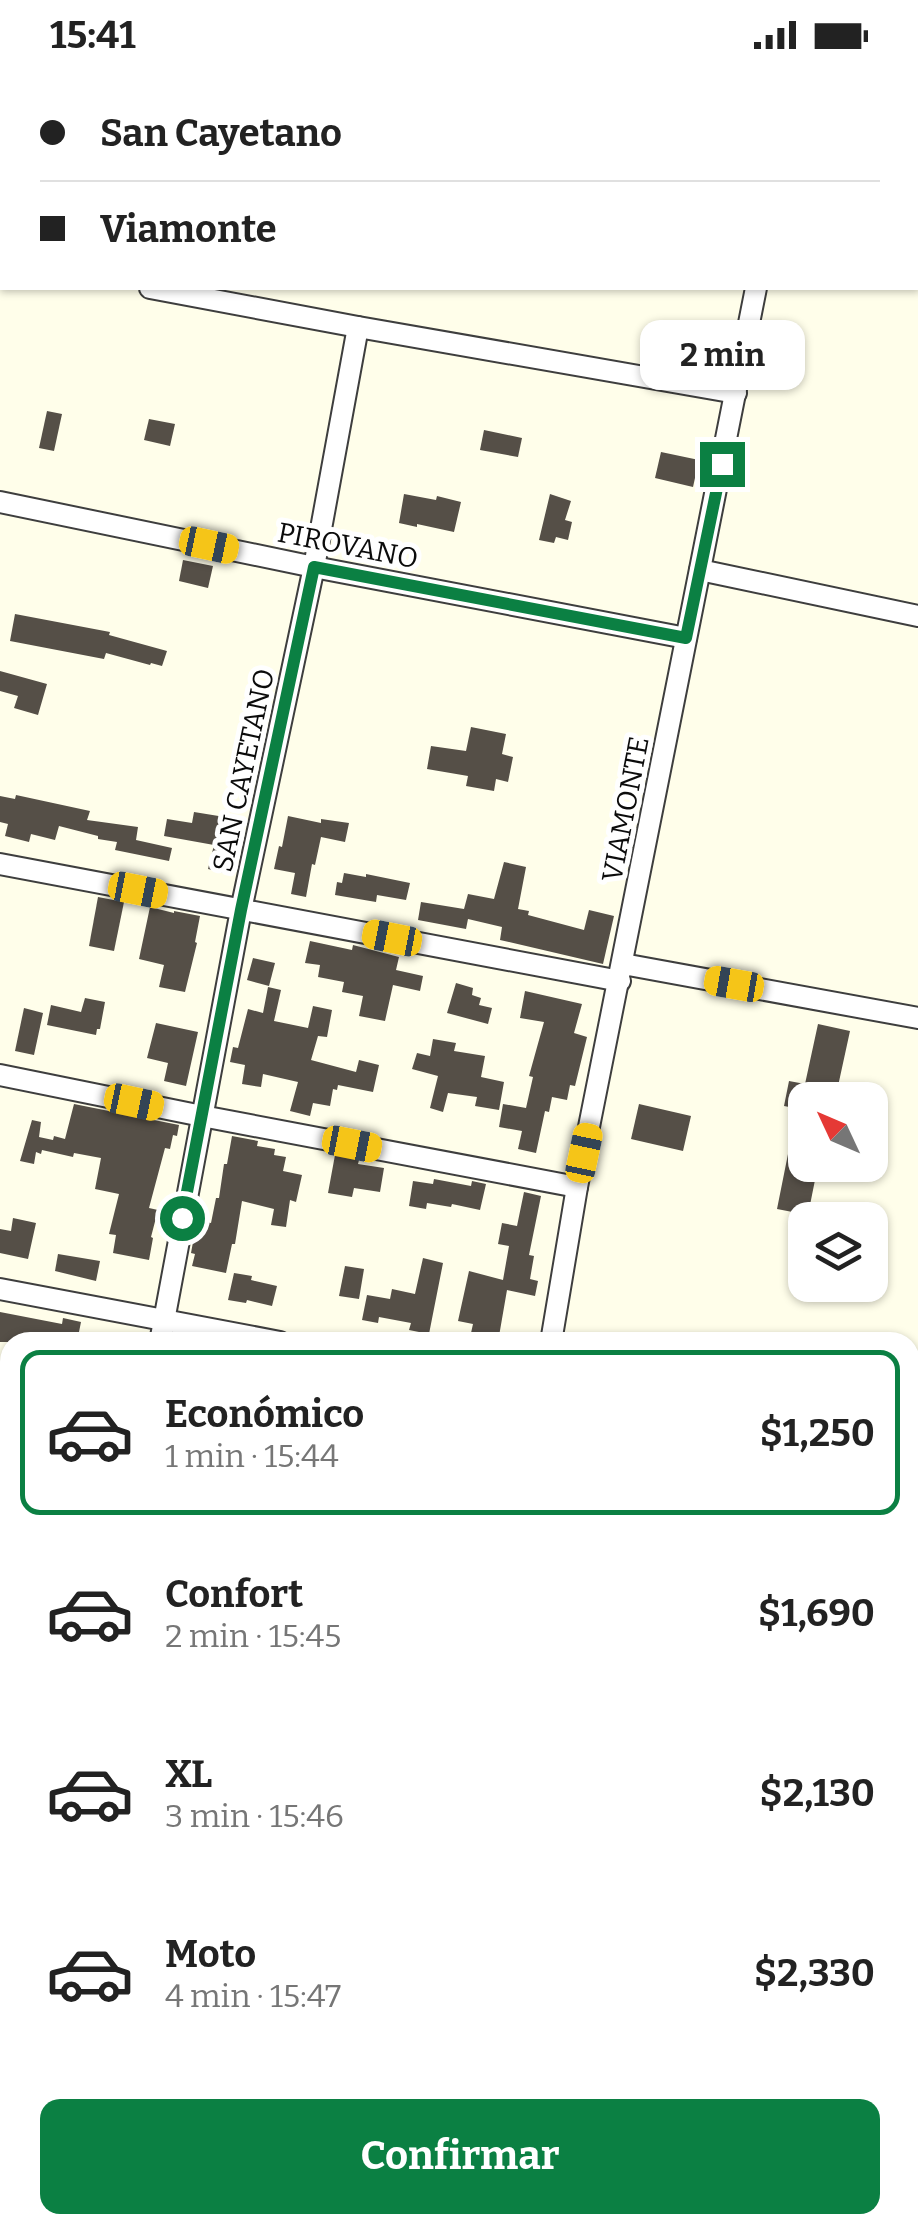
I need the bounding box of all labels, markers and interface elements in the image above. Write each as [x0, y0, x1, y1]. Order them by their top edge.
text: 15:41 [50, 12, 136, 58]
text: San Cayetano [100, 110, 342, 156]
text: Viamonte [100, 206, 277, 252]
callout: 2 min [640, 319, 804, 389]
text: 2 min [680, 336, 765, 374]
route end [700, 442, 745, 487]
street label: PIROVANO [275, 516, 421, 575]
car [177, 524, 241, 566]
street label: SAN CAYETANO [206, 666, 281, 875]
street label: VIAMONTE [595, 734, 656, 885]
car [106, 870, 170, 910]
car [360, 918, 424, 958]
car [702, 964, 766, 1004]
car [102, 1081, 166, 1123]
north arrow [788, 1082, 888, 1182]
map controls [788, 1082, 888, 1302]
car [563, 1121, 605, 1185]
car [320, 1124, 384, 1164]
route start [160, 1196, 205, 1241]
button: layers [788, 1202, 888, 1302]
icon: car [45, 1388, 135, 1478]
text: Económico [165, 1391, 364, 1437]
text: $1,250 [760, 1410, 875, 1456]
text: 1 min · 15:44 [165, 1437, 339, 1475]
icon: car [45, 1568, 135, 1658]
text: Confort [165, 1571, 303, 1617]
text: $1,690 [758, 1590, 875, 1636]
text: 2 min · 15:45 [165, 1617, 341, 1655]
icon: car [45, 1748, 135, 1838]
text: XL [165, 1751, 212, 1797]
text: $2,130 [760, 1770, 875, 1816]
text: 3 min · 15:46 [165, 1797, 344, 1835]
icon: car [45, 1928, 135, 2018]
text: Moto [165, 1931, 256, 1977]
text: $2,330 [754, 1950, 875, 1996]
text: 4 min · 15:47 [165, 1977, 341, 2015]
button: Confirmar [40, 2099, 880, 2214]

